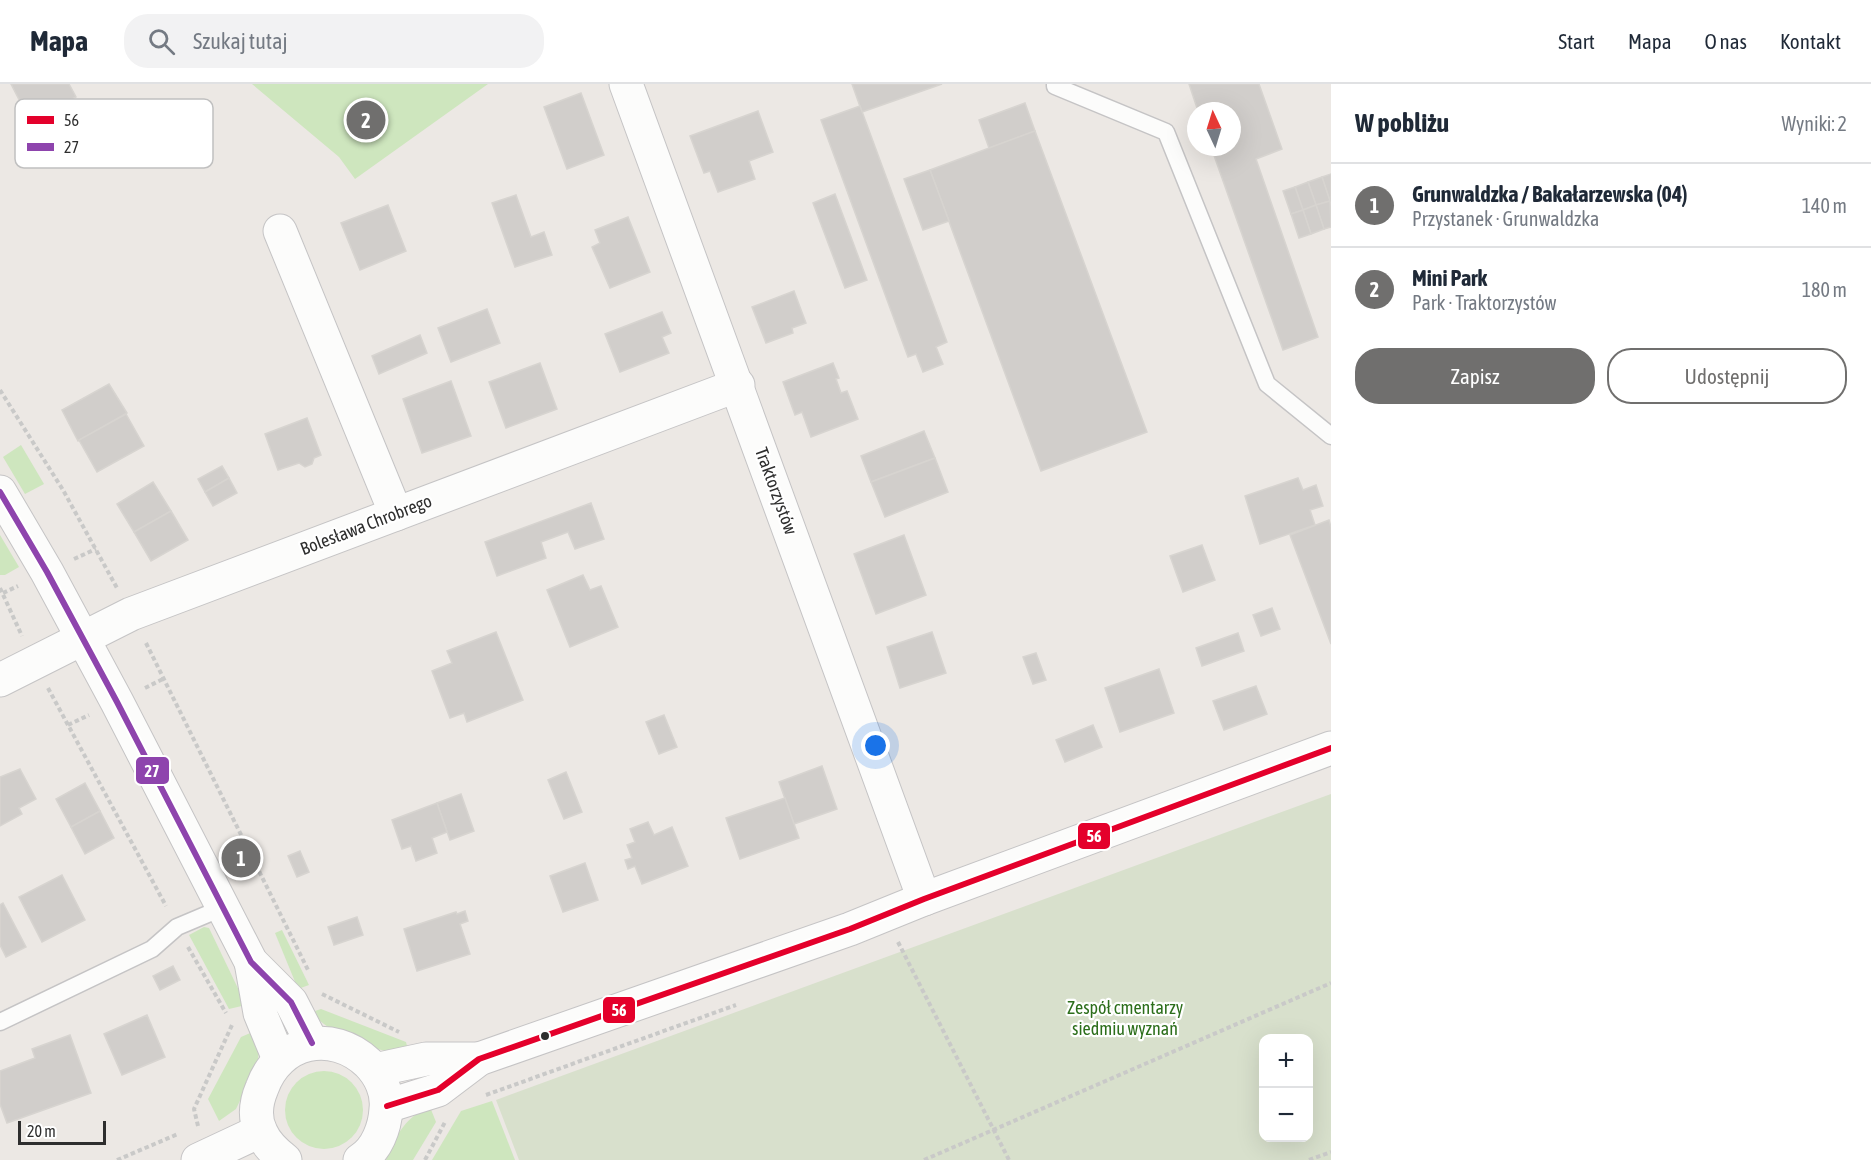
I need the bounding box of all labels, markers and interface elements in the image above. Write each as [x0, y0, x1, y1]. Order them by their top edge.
search box [124, 14, 544, 68]
text: Mapa [30, 25, 88, 57]
icon: search [145, 25, 178, 58]
text: Szukaj tutaj [193, 28, 287, 54]
text: Start [1558, 29, 1595, 53]
text: Mapa [1628, 29, 1671, 53]
text: O nas [1704, 29, 1747, 53]
text: Kontakt [1780, 29, 1841, 53]
pin: 2 [346, 98, 386, 142]
legend [15, 99, 213, 168]
north arrow [1187, 102, 1241, 156]
text: W pobliżu [1355, 108, 1449, 138]
text: 56 [64, 111, 79, 129]
text: Wyniki: 2 [1781, 112, 1847, 135]
text: 27 [64, 138, 79, 156]
text: Grunwaldzka / Bakałarzewska (04) [1412, 181, 1688, 207]
text: 1 [1370, 194, 1379, 217]
text: 140 m [1802, 194, 1847, 217]
text: Przystanek · Grunwaldzka [1412, 207, 1599, 230]
text: Mini Park [1412, 265, 1487, 291]
text: 2 [1370, 278, 1379, 301]
text: 180 m [1802, 278, 1847, 301]
text: Park · Traktorzystów [1412, 291, 1556, 314]
button: Zapisz [1355, 348, 1595, 404]
button: Udostępnij [1607, 348, 1847, 404]
street label: Traktorzystów [751, 444, 802, 537]
street label: Bolesława Chrobrego [297, 490, 435, 559]
your location [861, 731, 890, 760]
line badge: 27 [135, 756, 170, 785]
text: 27 [144, 762, 160, 780]
line badge: 56 [1077, 822, 1111, 850]
text: 56 [1086, 827, 1102, 845]
pin: 1 [222, 836, 260, 880]
line badge: 56 [602, 996, 636, 1024]
park label: Zespół cmentarzy siedmiu wyznań [1067, 997, 1183, 1039]
text: 56 [611, 1001, 627, 1019]
unlabelled marker [539, 1030, 551, 1042]
map controls [1259, 1034, 1313, 1142]
button: + [1259, 1034, 1313, 1088]
button: − [1259, 1088, 1313, 1142]
scale bar [18, 1118, 106, 1146]
text: 20 m [27, 1122, 56, 1140]

